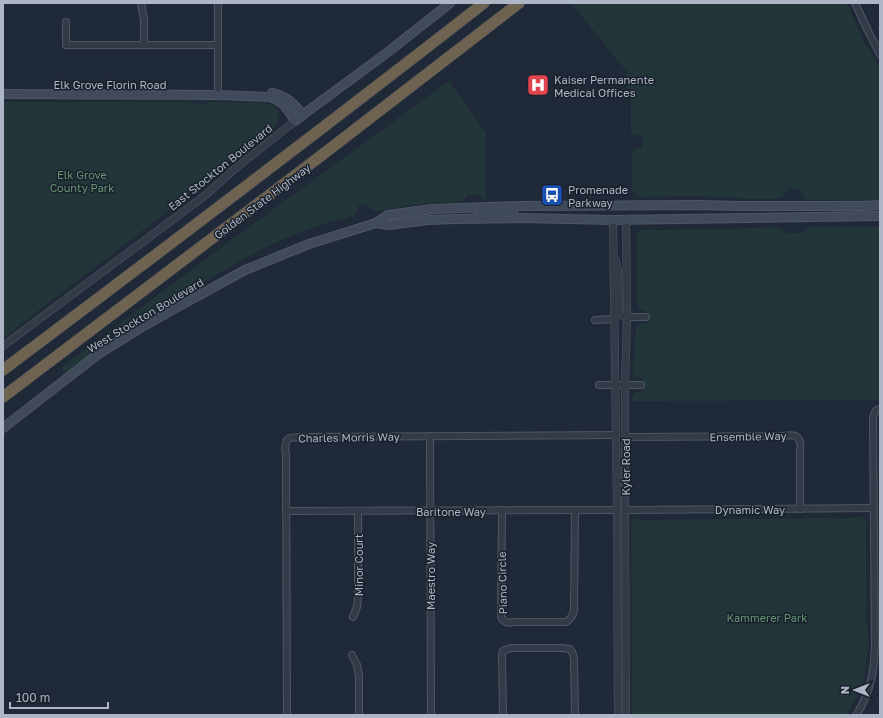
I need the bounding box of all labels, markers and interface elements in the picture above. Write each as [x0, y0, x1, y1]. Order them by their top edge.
hospital icon: Kaiser Permanente Medical Offices [525, 72, 551, 98]
place label: Kaiser Permanente Medical Offices [554, 73, 654, 99]
street label: Elk Grove Florin Road [54, 78, 166, 91]
street label: East Stockton Boulevard [165, 121, 275, 213]
street label: Golden State Highway [211, 161, 313, 241]
park label: Elk Grove County Park [50, 168, 114, 194]
bus stop icon: Promenade Parkway [539, 182, 565, 208]
place label: Promenade Parkway [568, 183, 628, 209]
street label: West Stockton Boulevard [84, 275, 206, 355]
street label: Ensemble Way [709, 429, 787, 443]
street label: Charles Morris Way [298, 430, 400, 444]
street label: Kyler Road [619, 438, 632, 496]
street label: Dynamic Way [715, 503, 785, 516]
street label: Baritone Way [416, 505, 486, 518]
street label: Minor Court [352, 534, 365, 596]
street label: Maestro Way [424, 542, 437, 610]
street label: Piano Circle [495, 551, 509, 615]
park label: Kammerer Park [727, 611, 807, 624]
north arrow [835, 670, 875, 710]
scale bar [10, 684, 108, 710]
text: N [838, 686, 851, 694]
text: 100 m [16, 690, 50, 705]

